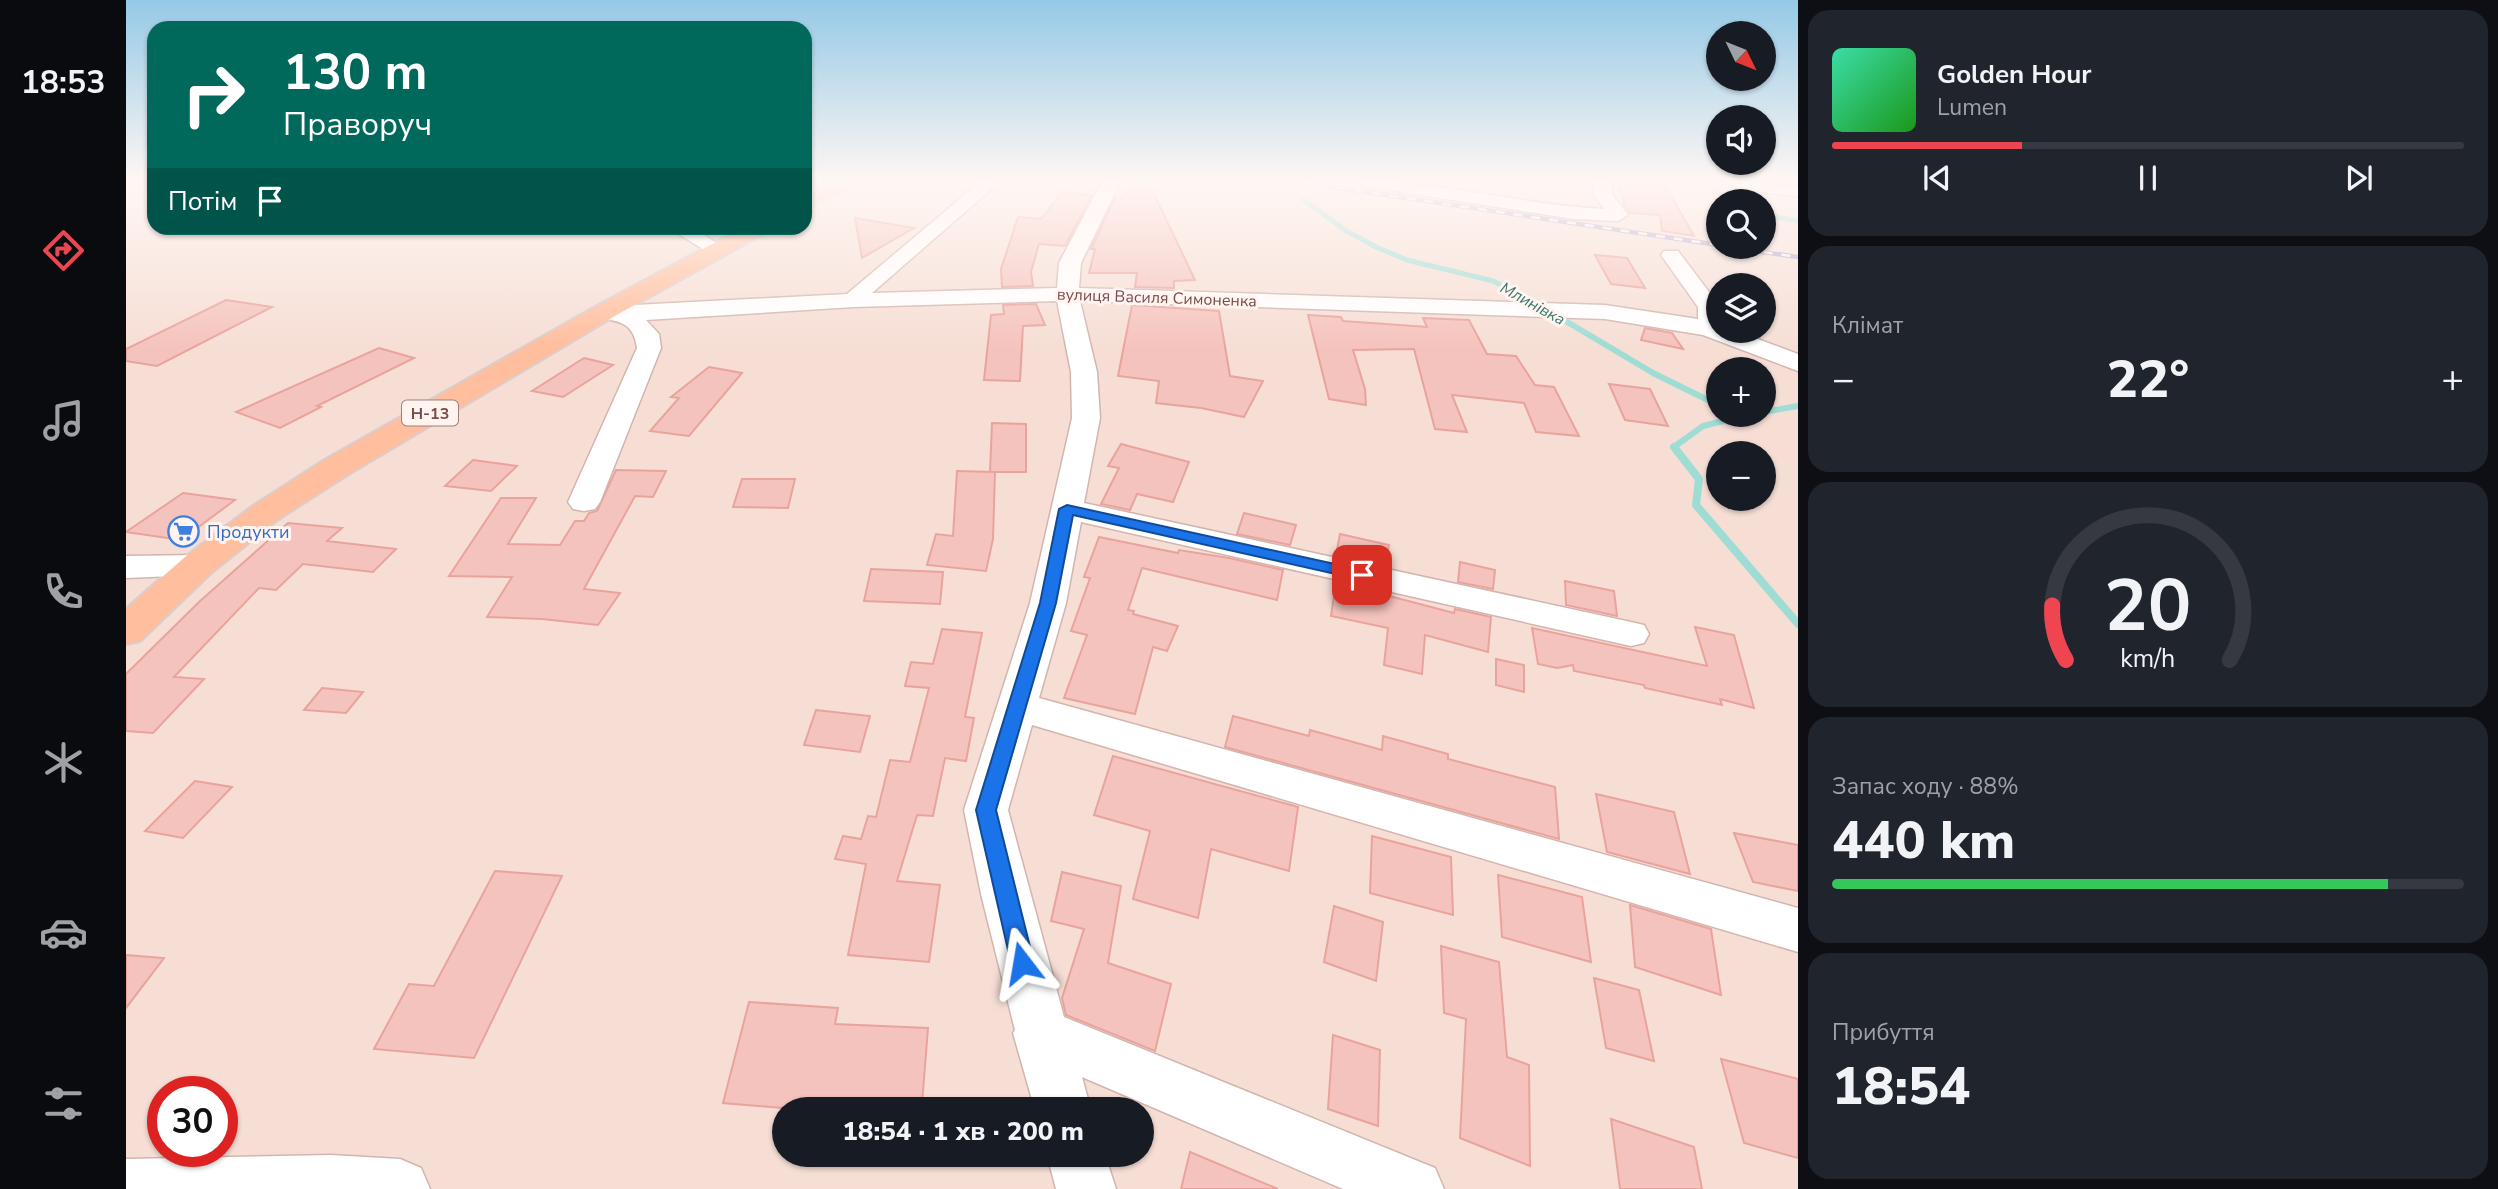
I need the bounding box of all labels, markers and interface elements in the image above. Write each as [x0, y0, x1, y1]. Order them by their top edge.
north arrow [1706, 21, 1776, 91]
map controls [1706, 21, 1776, 511]
text: 130 m [283, 39, 427, 106]
icon: right [168, 49, 259, 140]
text: Golden Hour [1937, 57, 2092, 92]
text: 18:53 [21, 61, 105, 104]
text: Lumen [1937, 92, 2007, 123]
text: Праворуч [283, 103, 432, 146]
button: sound [1706, 105, 1776, 175]
icon: previous [1918, 159, 1956, 197]
icon: pause [2129, 159, 2167, 197]
icon: next [2340, 159, 2378, 197]
icon: arrive [251, 182, 289, 220]
text: Потім [168, 184, 237, 219]
button: search [1706, 189, 1776, 259]
icon: directions [39, 226, 88, 275]
button: layers [1706, 273, 1776, 343]
water label: Млинівка [1496, 277, 1569, 331]
street label: вулиця Василя Симоненка [1057, 284, 1257, 312]
text: Клімат [1832, 310, 1903, 341]
text: 22° [2107, 344, 2189, 415]
text: − [1832, 354, 1855, 405]
text: + [2441, 354, 2464, 405]
button: + [1706, 357, 1776, 427]
icon: music [39, 396, 88, 445]
road number: Н-13 [402, 400, 458, 426]
button: − [1706, 441, 1776, 511]
supermarket icon: Продукти [167, 515, 201, 549]
place label: Продукти [207, 520, 290, 544]
pin [1332, 545, 1392, 605]
icon: arrive [1343, 556, 1381, 594]
text: 20 [2104, 557, 2192, 657]
icon: phone [39, 567, 88, 616]
text: km/h [2120, 642, 2176, 676]
icon: climate [39, 738, 88, 787]
text: Запас ходу · 88% [1832, 771, 2019, 802]
text: 440 km [1832, 805, 2015, 876]
icon: car [39, 908, 88, 957]
position arrow [985, 926, 1059, 1000]
text: Прибуття [1832, 1017, 1935, 1048]
text: 18:54 [1832, 1051, 1970, 1122]
speed limit sign: 30 [147, 1076, 238, 1167]
icon: filters [39, 1079, 88, 1128]
text: 18:54 · 1 хв · 200 m [842, 1114, 1084, 1149]

